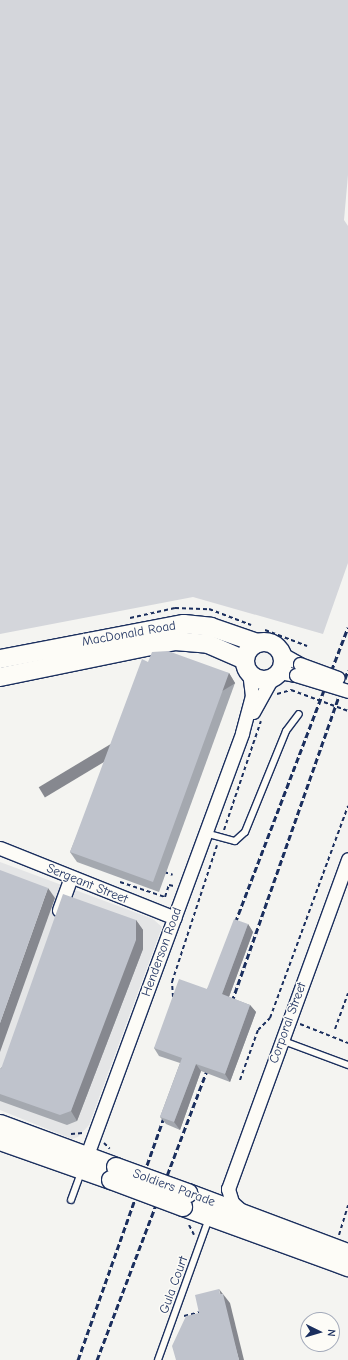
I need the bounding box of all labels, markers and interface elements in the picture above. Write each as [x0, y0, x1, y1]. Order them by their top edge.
street label: MacDonald Road [81, 618, 177, 650]
street label: Sergeant Street [44, 861, 130, 907]
street label: Henderson Road [139, 905, 185, 999]
street label: Corporal Street [266, 980, 310, 1066]
street label: Soldiers Parade [131, 1166, 217, 1210]
street label: Gula Court [156, 1254, 192, 1316]
north arrow [300, 1312, 340, 1352]
text: N [325, 1329, 338, 1337]

